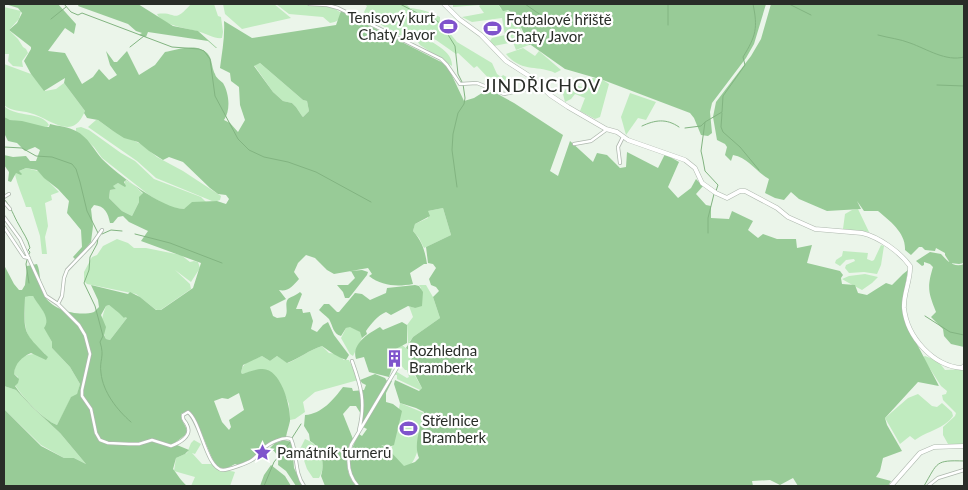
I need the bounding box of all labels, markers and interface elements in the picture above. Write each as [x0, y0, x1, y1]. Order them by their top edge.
place label: Tenisový kurt Chaty Javor [348, 8, 436, 43]
place label: Fotbalové hřiště Chaty Javor [506, 10, 612, 45]
sports icon: Tenisový kurt Chaty Javor [439, 16, 459, 36]
sports icon: Fotbalové hřiště Chaty Javor [482, 18, 502, 38]
district label: JINDŘICHOV [483, 74, 601, 96]
place label: Rozhledna Bramberk [409, 341, 477, 376]
building icon: Rozhledna Bramberk [385, 349, 405, 369]
place label: Střelnice Bramberk [422, 411, 486, 446]
sports icon: Střelnice Bramberk [398, 419, 418, 439]
place icon: Památník turnerů [253, 442, 273, 462]
place label: Památník turnerů [277, 443, 391, 461]

